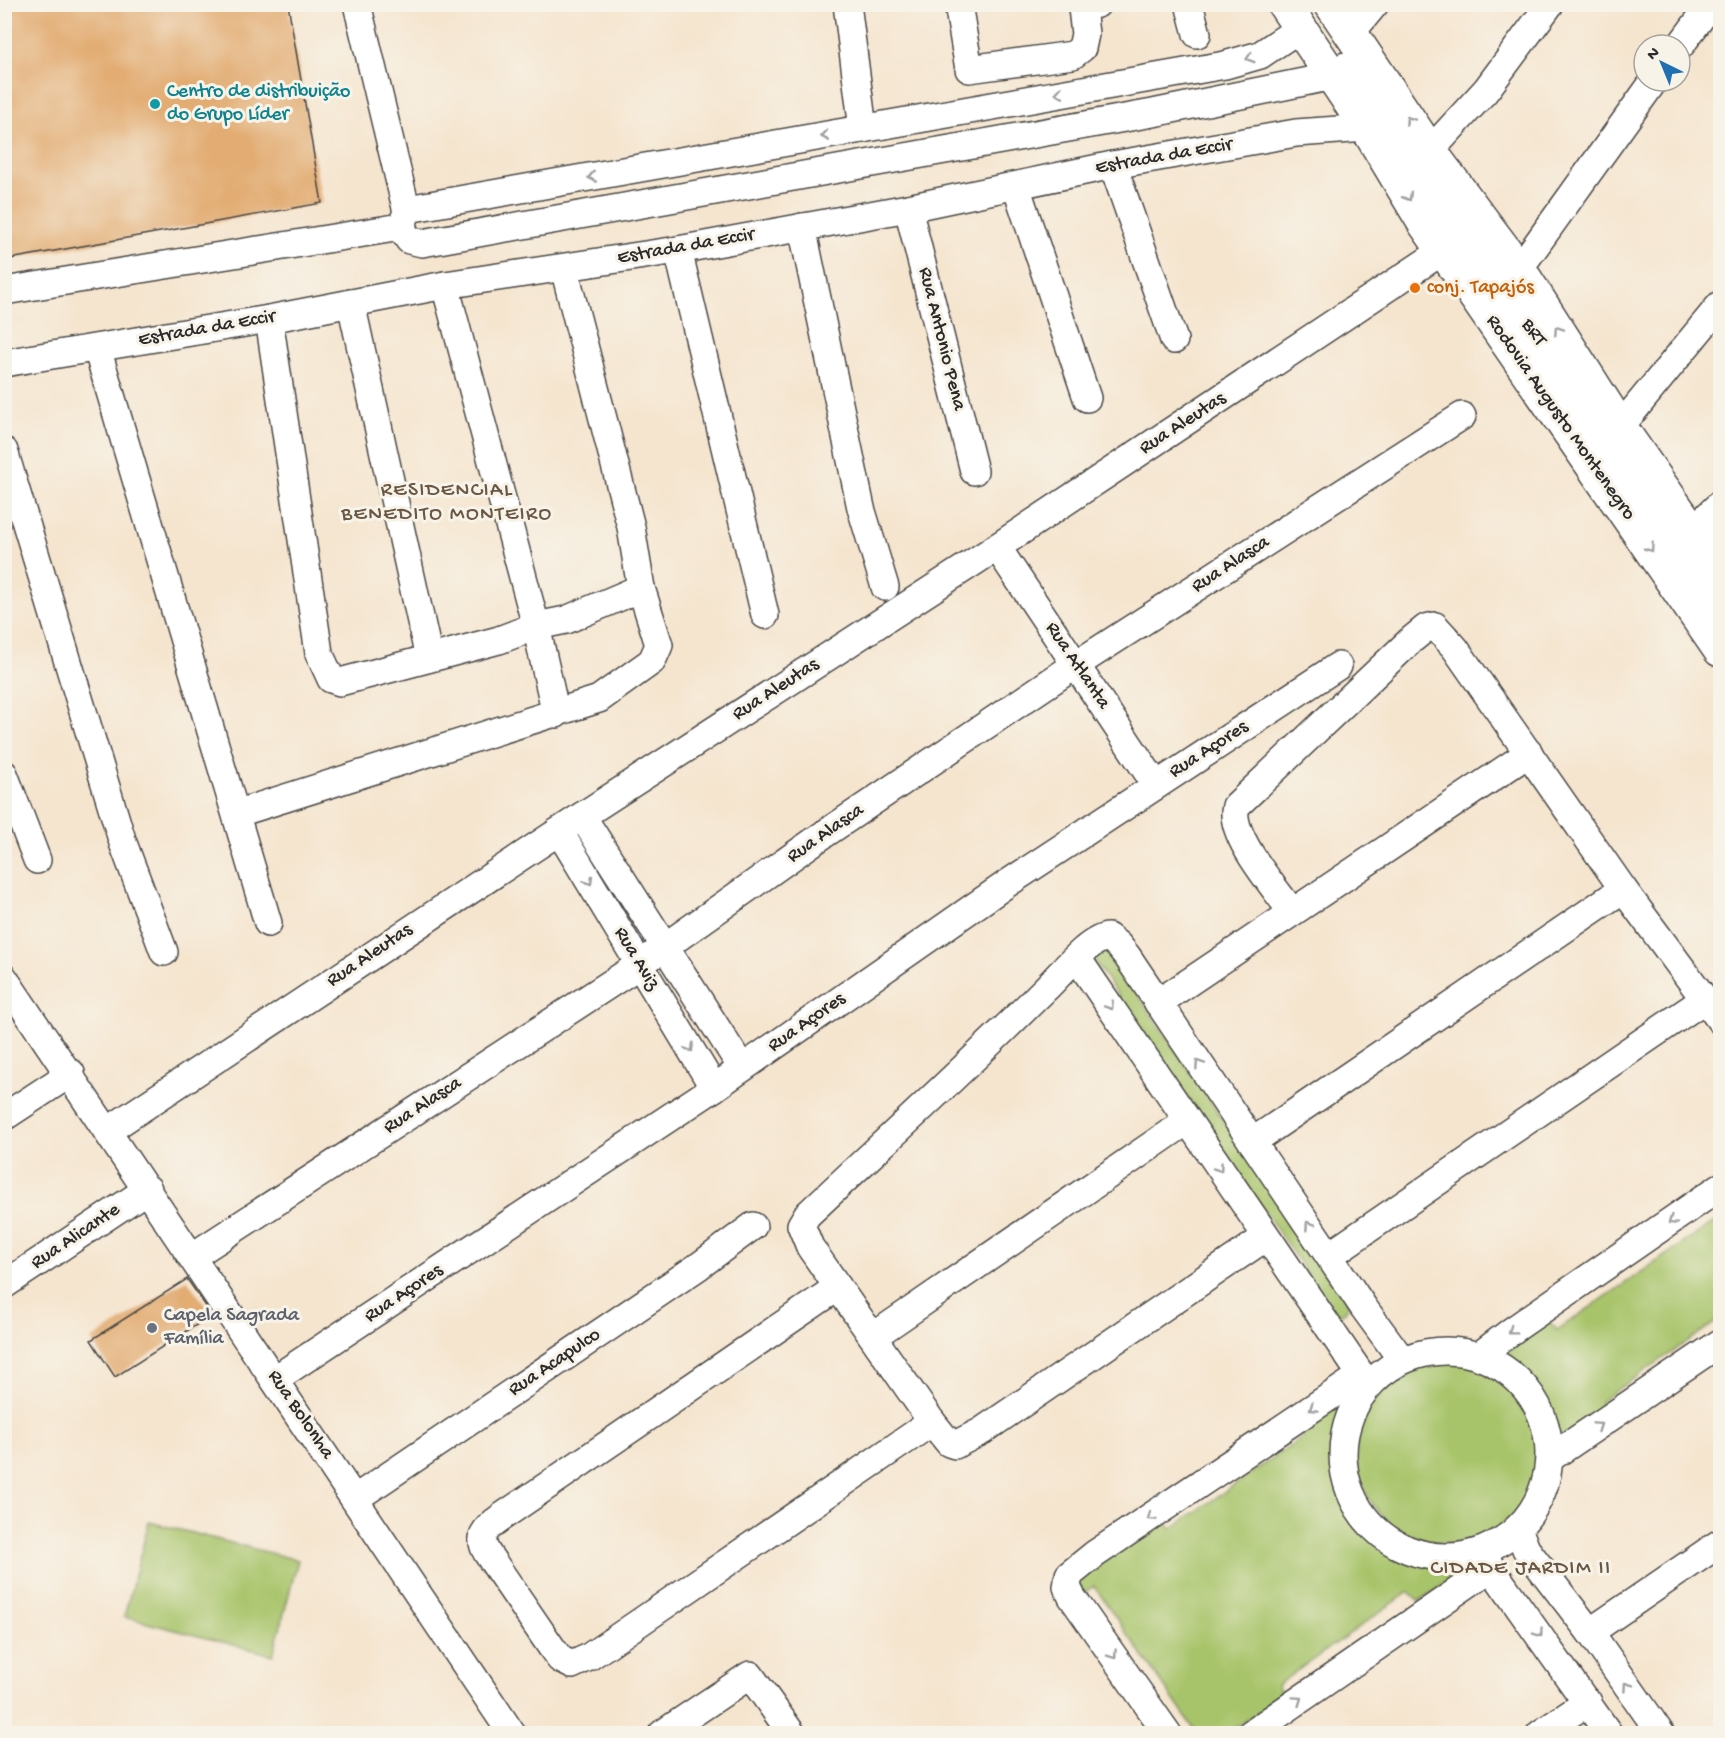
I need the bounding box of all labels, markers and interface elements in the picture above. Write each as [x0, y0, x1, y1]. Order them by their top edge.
north arrow [1632, 33, 1692, 93]
text: N [1644, 44, 1665, 65]
one-way arrow [1245, 51, 1256, 63]
place label: Centro de distribuição do Grupo Líder [167, 81, 350, 127]
one-way arrow [1054, 87, 1063, 99]
marker: Centro de distribuição do Grupo Líder [148, 97, 162, 111]
one-way arrow [1405, 115, 1416, 126]
one-way arrow [821, 129, 830, 141]
street label: Estrada da Eccir [1094, 133, 1236, 180]
one-way arrow [588, 170, 598, 183]
one-way arrow [1401, 191, 1413, 201]
street label: Estrada da Eccir [616, 223, 758, 270]
street label: Rua Antonio Pena [912, 265, 970, 414]
place label: conj. Tapajós [1427, 277, 1534, 300]
marker: conj. Tapajós [1408, 281, 1422, 295]
street label: Estrada da Eccir [137, 305, 279, 352]
street label: Rodovia Augusto Montenegro [1480, 311, 1640, 525]
street label: BRT [1515, 314, 1551, 352]
one-way arrow [1554, 326, 1566, 336]
street label: Rua Aleutas [1136, 387, 1231, 460]
district label: RESIDENCIAL BENEDITO MONTEIRO [340, 479, 553, 528]
street label: Rua Alasca [1188, 531, 1275, 599]
one-way arrow [1643, 541, 1654, 552]
street label: Rua Atlanta [1040, 618, 1115, 715]
street label: Rua Aleutas [729, 653, 824, 726]
street label: Rua Açores [1165, 716, 1253, 784]
street label: Rua Alasca [783, 799, 869, 869]
one-way arrow [582, 875, 593, 885]
street label: Rua Aleutas [323, 919, 418, 993]
street label: Rua Aviz [608, 923, 664, 996]
street label: Rua Açores [764, 988, 851, 1058]
one-way arrow [1102, 1000, 1114, 1010]
one-way arrow [682, 1042, 694, 1052]
one-way arrow [1195, 1060, 1207, 1070]
street label: Rua Alasca [380, 1072, 467, 1140]
one-way arrow [1212, 1161, 1223, 1172]
street label: Rua Alicante [27, 1199, 125, 1275]
one-way arrow [1668, 1214, 1679, 1225]
one-way arrow [1305, 1221, 1316, 1232]
street label: Rua Açores [360, 1259, 448, 1329]
place label: Capela Sagrada Família [163, 1305, 300, 1351]
marker: Capela Sagrada Família [145, 1321, 159, 1335]
street label: Rua Acapulco [505, 1324, 605, 1402]
one-way arrow [1507, 1324, 1518, 1335]
street label: Rua Bolonha [262, 1366, 339, 1465]
one-way arrow [1309, 1401, 1320, 1412]
one-way arrow [1592, 1421, 1602, 1433]
one-way arrow [1147, 1510, 1158, 1521]
district label: CIDADE JARDIM II [1430, 1557, 1612, 1582]
one-way arrow [1532, 1627, 1543, 1638]
one-way arrow [1106, 1648, 1117, 1659]
one-way arrow [1623, 1681, 1634, 1692]
one-way arrow [1292, 1696, 1303, 1707]

